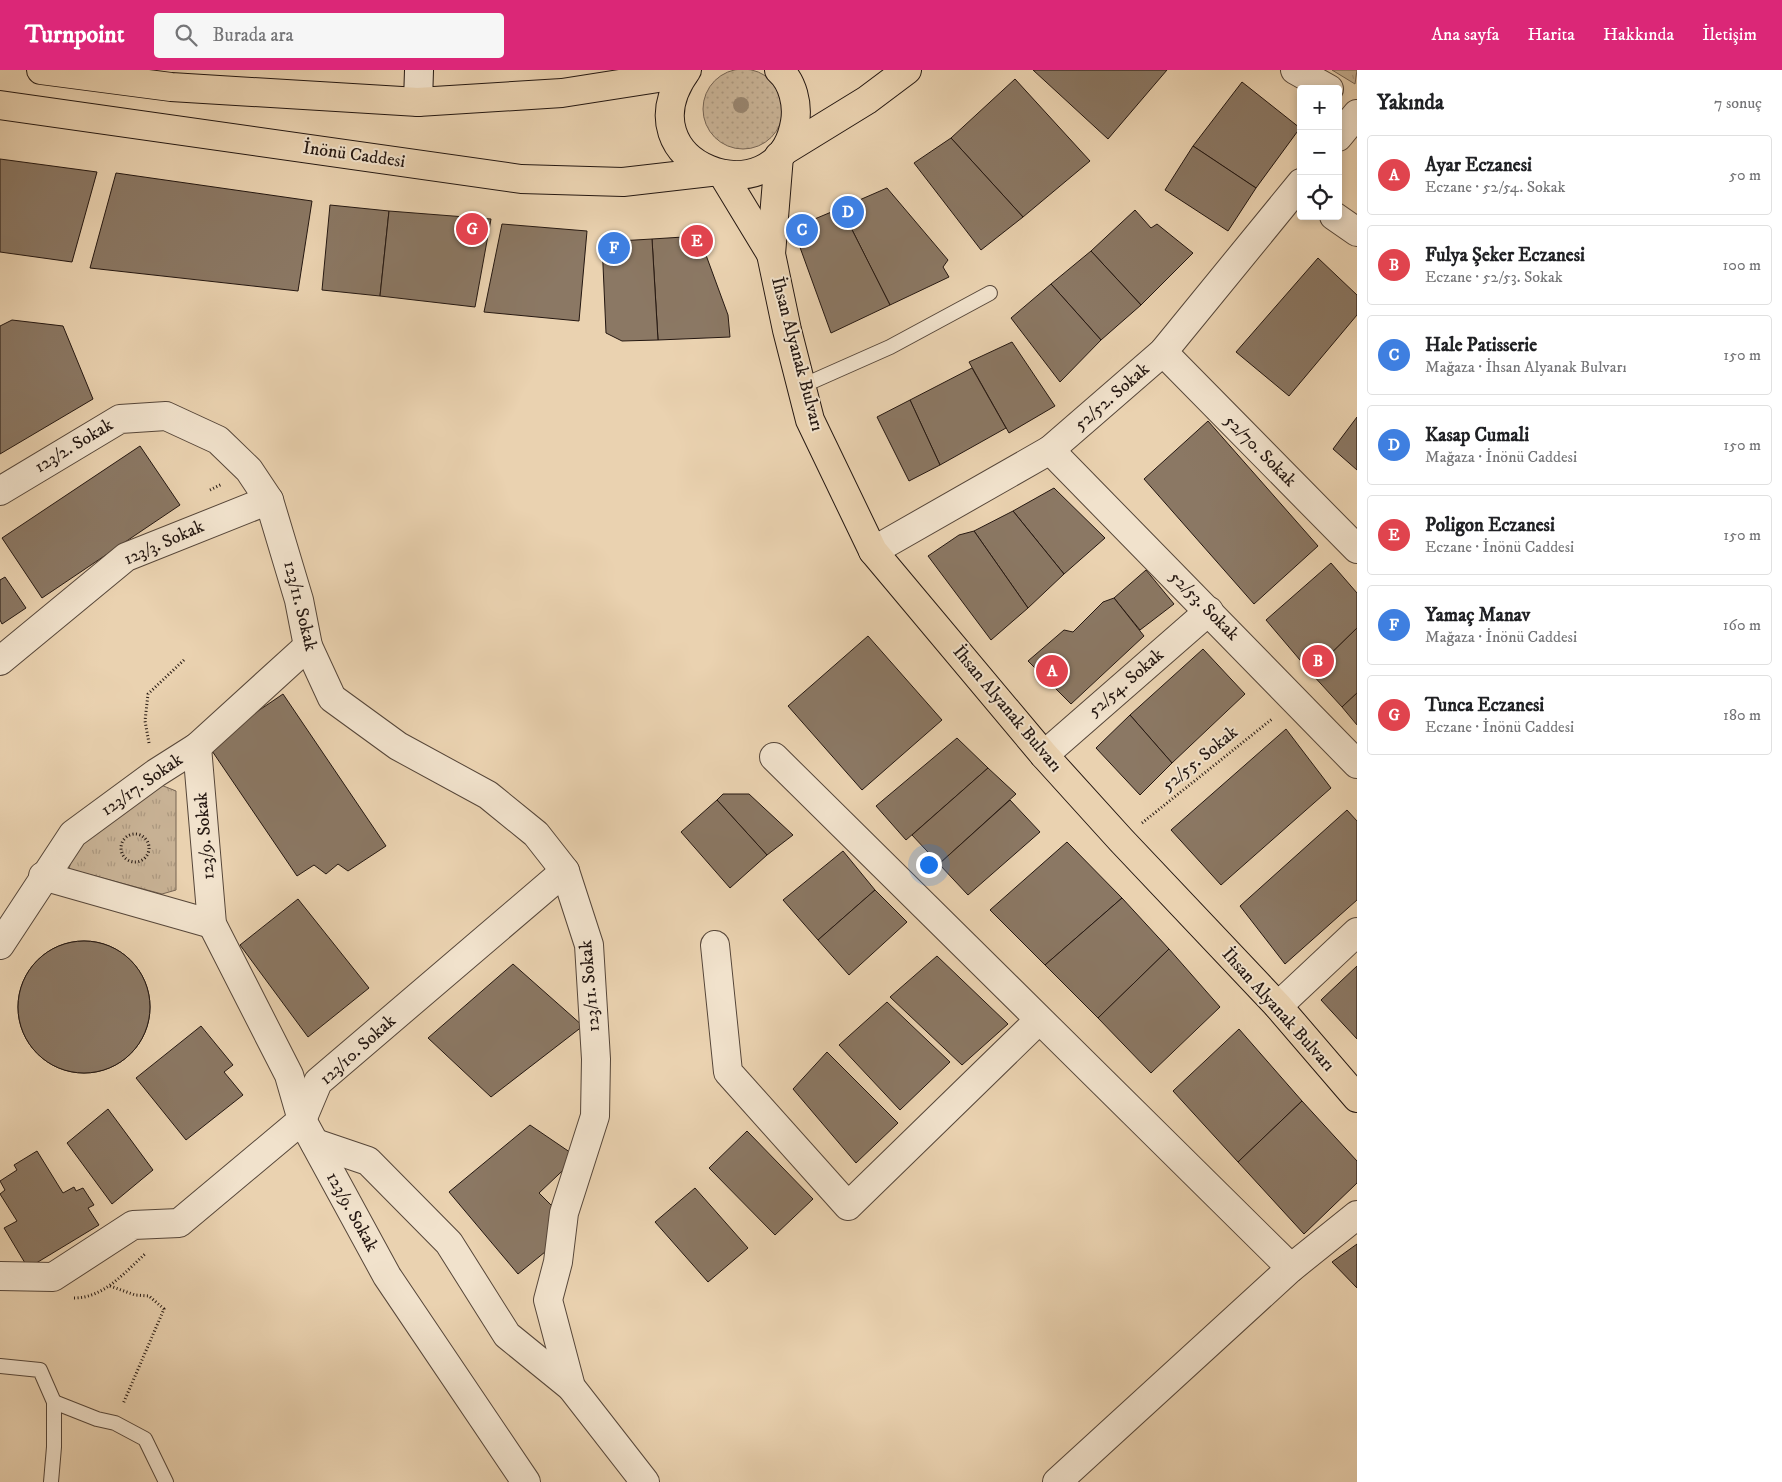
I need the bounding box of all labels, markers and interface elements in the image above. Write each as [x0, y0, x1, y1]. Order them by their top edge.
search box [154, 13, 504, 58]
text: Turnpoint [25, 20, 124, 50]
icon: search [172, 21, 200, 49]
text: Burada ara [212, 24, 294, 47]
text: Ana sayfa [1432, 24, 1499, 46]
text: Harita [1527, 24, 1575, 46]
text: Hakkında [1603, 24, 1674, 46]
text: İletişim [1702, 24, 1757, 46]
map controls [1297, 85, 1342, 220]
button: + [1297, 85, 1342, 130]
text: Yakında [1377, 90, 1444, 116]
text: 7 sonuç [1714, 93, 1762, 113]
button: − [1297, 130, 1342, 175]
street label: İnönü Caddesi [301, 136, 407, 173]
text: Ayar Eczanesi [1425, 154, 1532, 177]
text: A [1389, 165, 1399, 185]
text: 50 m [1729, 165, 1761, 185]
button: locate [1297, 175, 1342, 220]
text: Eczane · 52/54. Sokak [1425, 177, 1565, 197]
pin: D [832, 193, 864, 231]
pin: G [456, 210, 488, 248]
pin: C [786, 211, 818, 249]
pin: E [681, 222, 713, 260]
pin: F [598, 229, 630, 267]
text: Fulya Şeker Eczanesi [1425, 244, 1585, 267]
text: B [1389, 255, 1399, 275]
text: 100 m [1723, 255, 1761, 275]
text: Eczane · 52/53. Sokak [1425, 267, 1563, 287]
street label: İhsan Alyanak Bulvarı [766, 274, 829, 434]
text: Hale Patisserie [1425, 334, 1537, 357]
text: C [1389, 345, 1399, 365]
text: 150 m [1723, 345, 1761, 365]
text: Mağaza · İhsan Alyanak Bulvarı [1425, 357, 1627, 377]
street label: 52/52. Sokak [1070, 358, 1154, 436]
street label: 52/70. Sokak [1219, 410, 1301, 492]
street label: 123/2. Sokak [31, 414, 117, 478]
text: Kasap Cumali [1425, 424, 1529, 447]
text: D [1388, 435, 1400, 455]
text: 150 m [1723, 435, 1761, 455]
text: Mağaza · İnönü Caddesi [1425, 447, 1577, 467]
text: Poligon Eczanesi [1425, 514, 1555, 537]
street label: 123/3. Sokak [120, 516, 208, 570]
text: E [1388, 525, 1400, 545]
text: 150 m [1723, 525, 1761, 545]
text: Eczane · İnönü Caddesi [1425, 537, 1574, 557]
street label: 123/11. Sokak [278, 559, 322, 653]
street label: 52/53. Sokak [1164, 566, 1244, 646]
text: Yamaç Manav [1425, 604, 1530, 627]
text: F [1389, 615, 1399, 635]
text: 160 m [1723, 615, 1761, 635]
text: Mağaza · İnönü Caddesi [1425, 627, 1577, 647]
street label: İhsan Alyanak Bulvarı [948, 641, 1066, 777]
pin: B [1302, 642, 1334, 680]
street label: 52/54. Sokak [1084, 644, 1168, 722]
pin: A [1036, 652, 1068, 690]
text: Tunca Eczanesi [1425, 694, 1544, 717]
text: G [1388, 705, 1400, 725]
text: 180 m [1723, 705, 1761, 725]
text: Eczane · İnönü Caddesi [1425, 717, 1574, 737]
street label: 52/55. Sokak [1157, 722, 1243, 796]
street label: 123/17. Sokak [97, 749, 187, 821]
street label: 123/9. Sokak [190, 791, 220, 881]
your location [916, 852, 942, 878]
street label: 123/11. Sokak [575, 939, 605, 1033]
street label: İhsan Alyanak Bulvarı [1217, 943, 1340, 1076]
street label: 123/10. Sokak [315, 1010, 401, 1090]
street label: 123/9. Sokak [321, 1168, 383, 1256]

